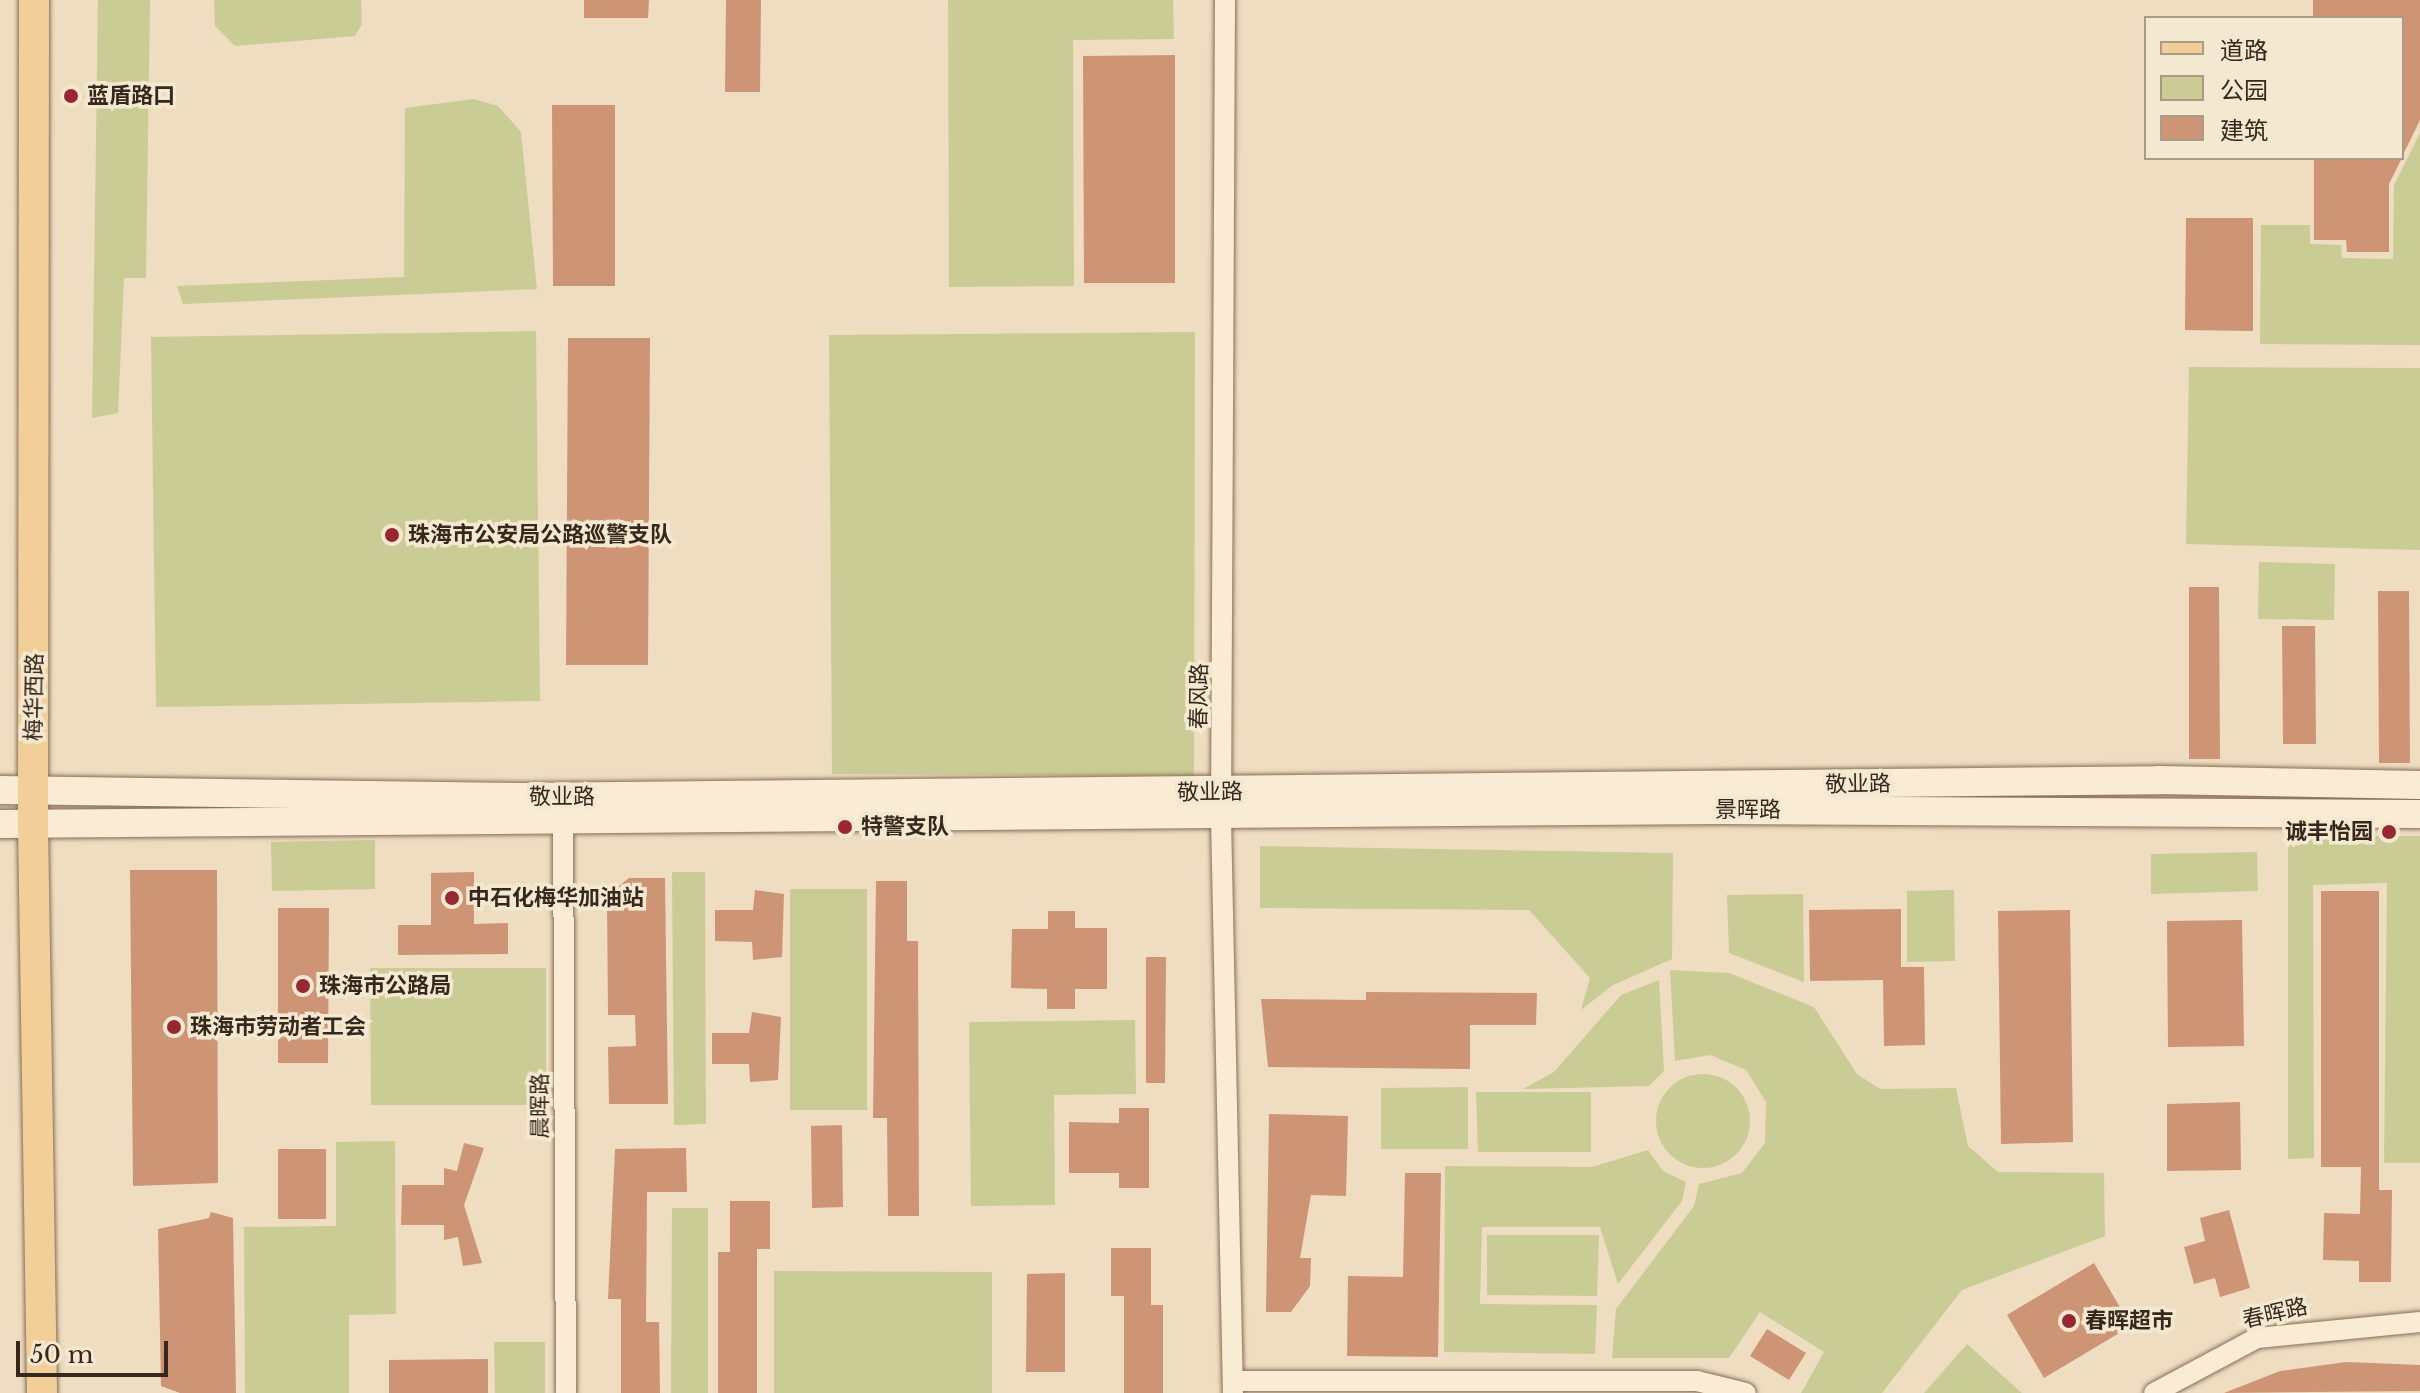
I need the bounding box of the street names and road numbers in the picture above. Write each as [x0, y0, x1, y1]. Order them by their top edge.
street label: 梅华西路 [20, 653, 48, 741]
street label: 春风路 [1185, 663, 1213, 729]
street label: 敬业路 [1825, 770, 1891, 798]
street label: 敬业路 [1177, 778, 1243, 806]
street label: 敬业路 [529, 784, 595, 810]
street label: 景晖路 [1715, 797, 1781, 823]
street label: 晨晖路 [527, 1073, 553, 1139]
street label: 春晖路 [2240, 1293, 2310, 1333]

